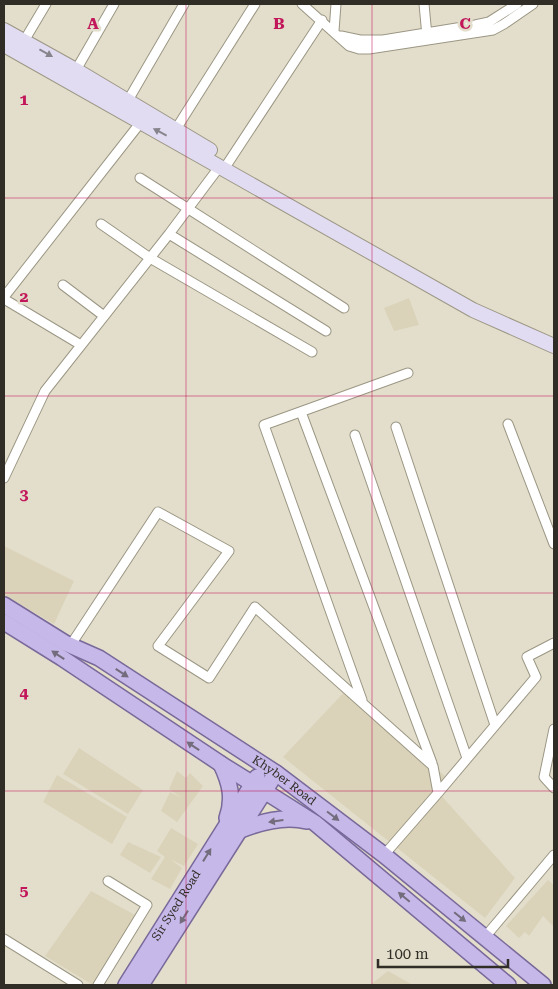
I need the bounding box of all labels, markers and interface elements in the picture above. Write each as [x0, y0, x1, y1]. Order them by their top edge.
text: A [87, 14, 99, 33]
text: B [273, 14, 285, 33]
text: C [459, 14, 471, 33]
one-way arrow [40, 49, 53, 58]
text: 1 [20, 90, 29, 109]
one-way arrow [153, 128, 166, 137]
text: 2 [20, 287, 29, 306]
text: 3 [20, 485, 29, 504]
one-way arrow [52, 650, 65, 660]
one-way arrow [115, 668, 128, 678]
text: 4 [20, 683, 29, 702]
one-way arrow [186, 741, 200, 751]
street label: Khyber Road [250, 753, 319, 808]
one-way arrow [326, 811, 340, 821]
one-way arrow [268, 817, 284, 825]
one-way arrow [203, 848, 212, 861]
street label: Sir Syed Road [149, 867, 204, 943]
text: 5 [20, 881, 29, 900]
one-way arrow [397, 892, 410, 903]
one-way arrow [180, 910, 189, 923]
one-way arrow [453, 912, 466, 923]
scale bar [378, 936, 508, 968]
text: 100 m [386, 945, 429, 963]

